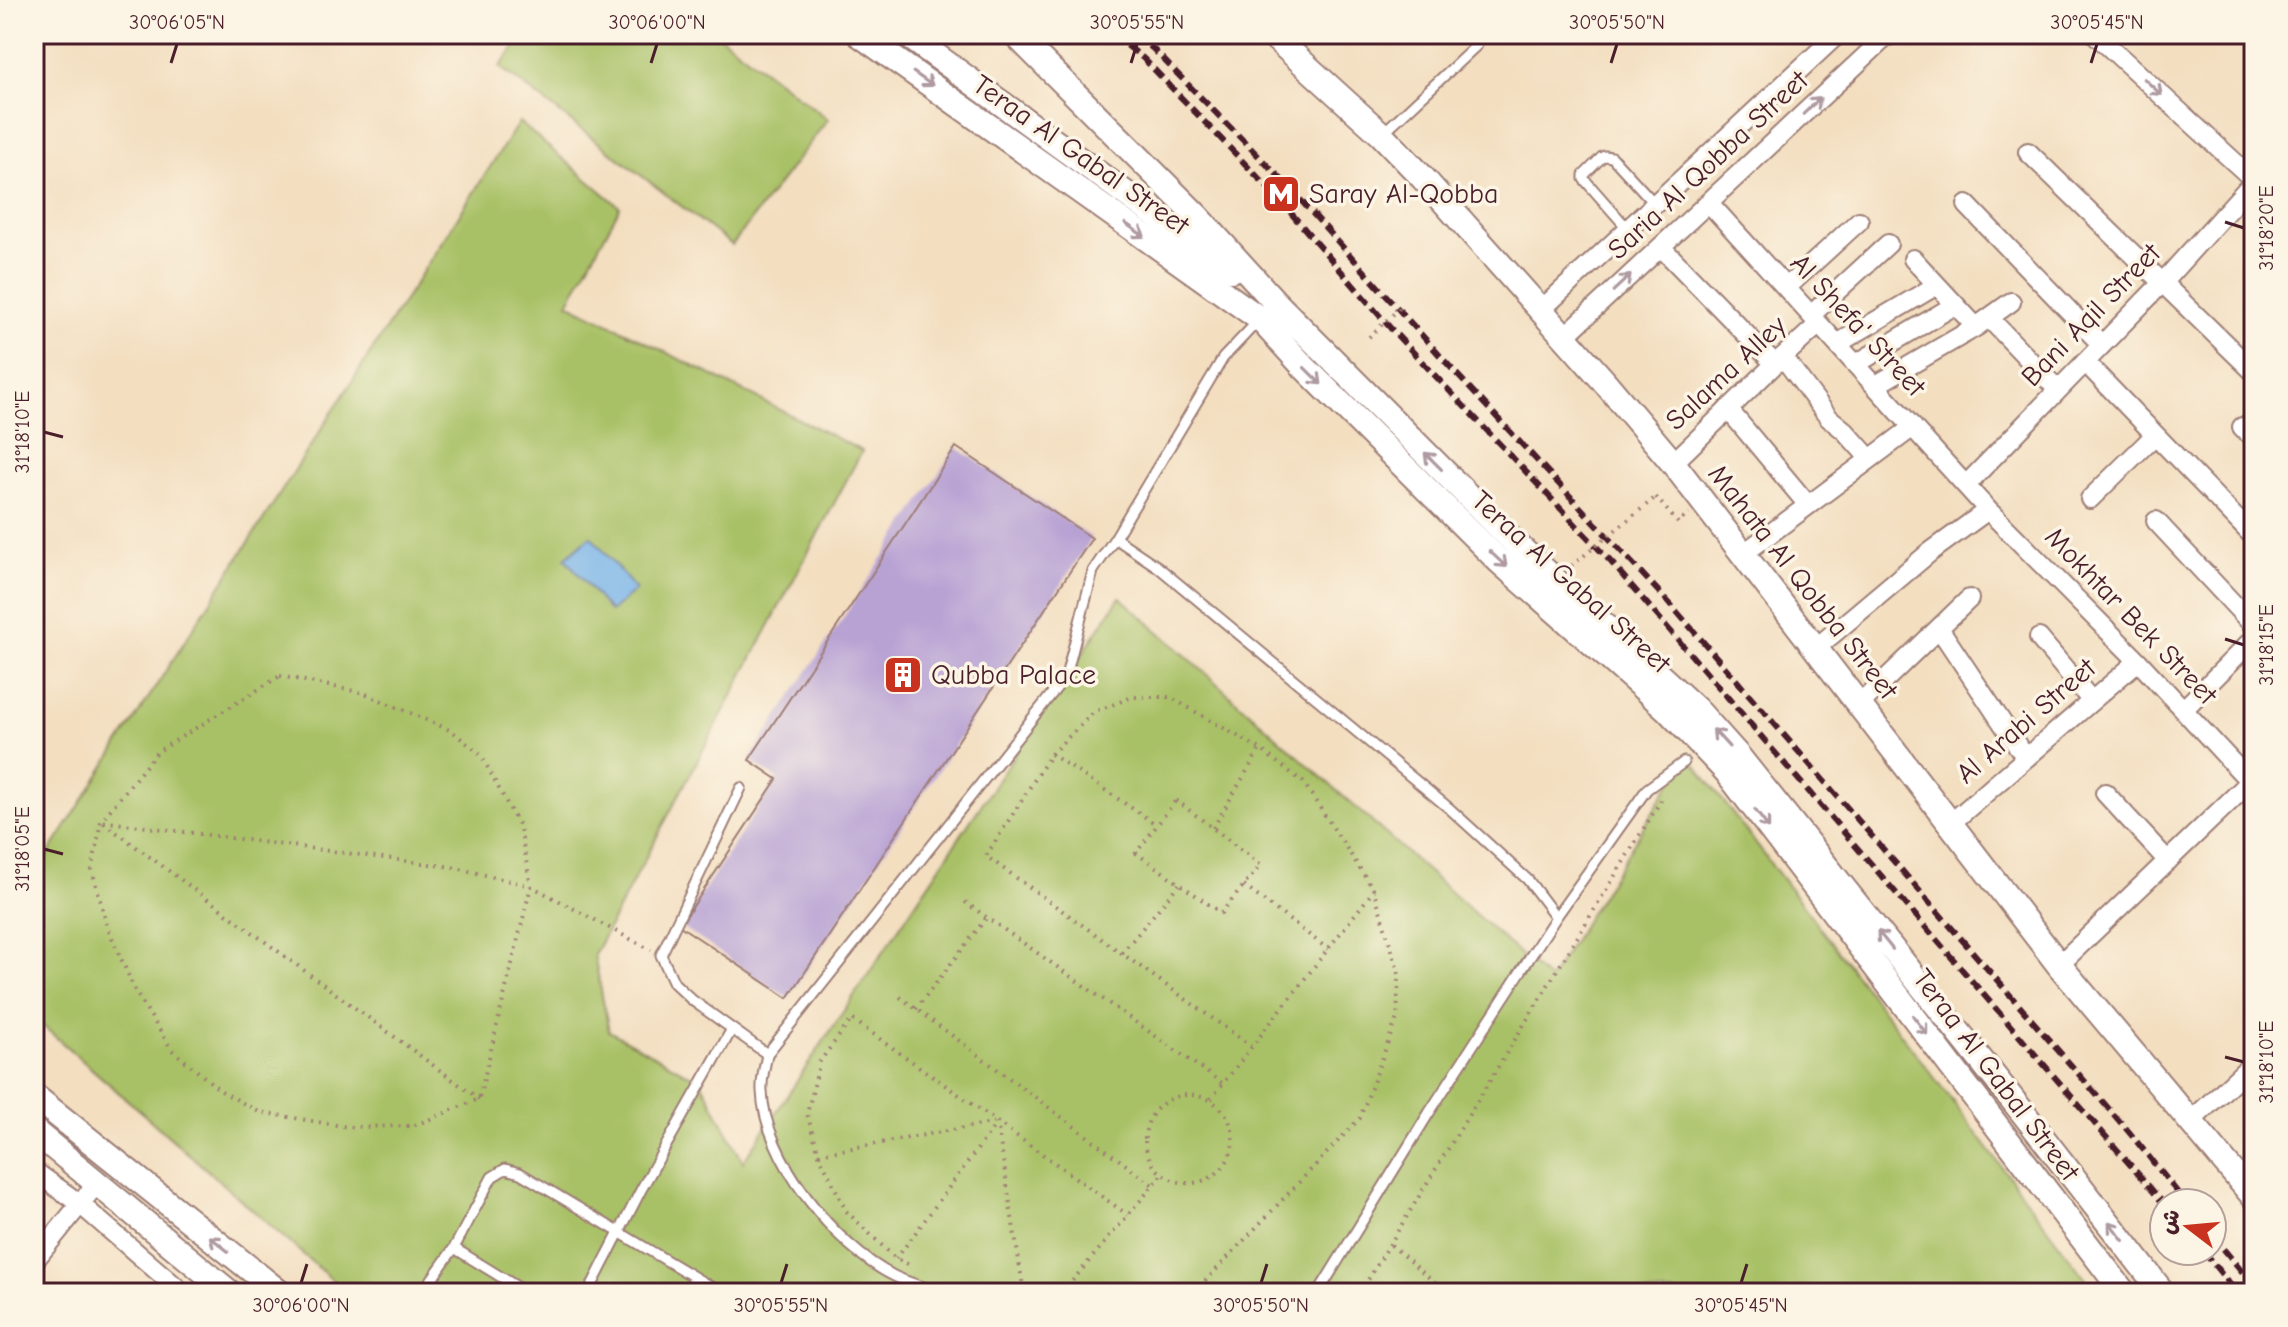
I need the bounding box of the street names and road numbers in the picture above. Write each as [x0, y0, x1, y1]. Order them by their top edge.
street label: Saria Al Qobba Street [1601, 63, 1815, 266]
street label: Teraa Al Gabal Street [967, 68, 1196, 242]
street label: Bani Aqil Street [2015, 236, 2168, 393]
street label: Al Shefa' Street [1784, 247, 1933, 404]
street label: Salama Alley [1659, 309, 1793, 437]
street label: Mahata Al Qobba Street [1702, 458, 1905, 706]
street label: Teraa Al Gabal Street [1465, 484, 1678, 680]
street label: Mokhtar Bek Street [2038, 521, 2224, 712]
street label: Al Arabi Street [1950, 651, 2103, 790]
street label: Teraa Al Gabal Street [1906, 963, 2087, 1188]

